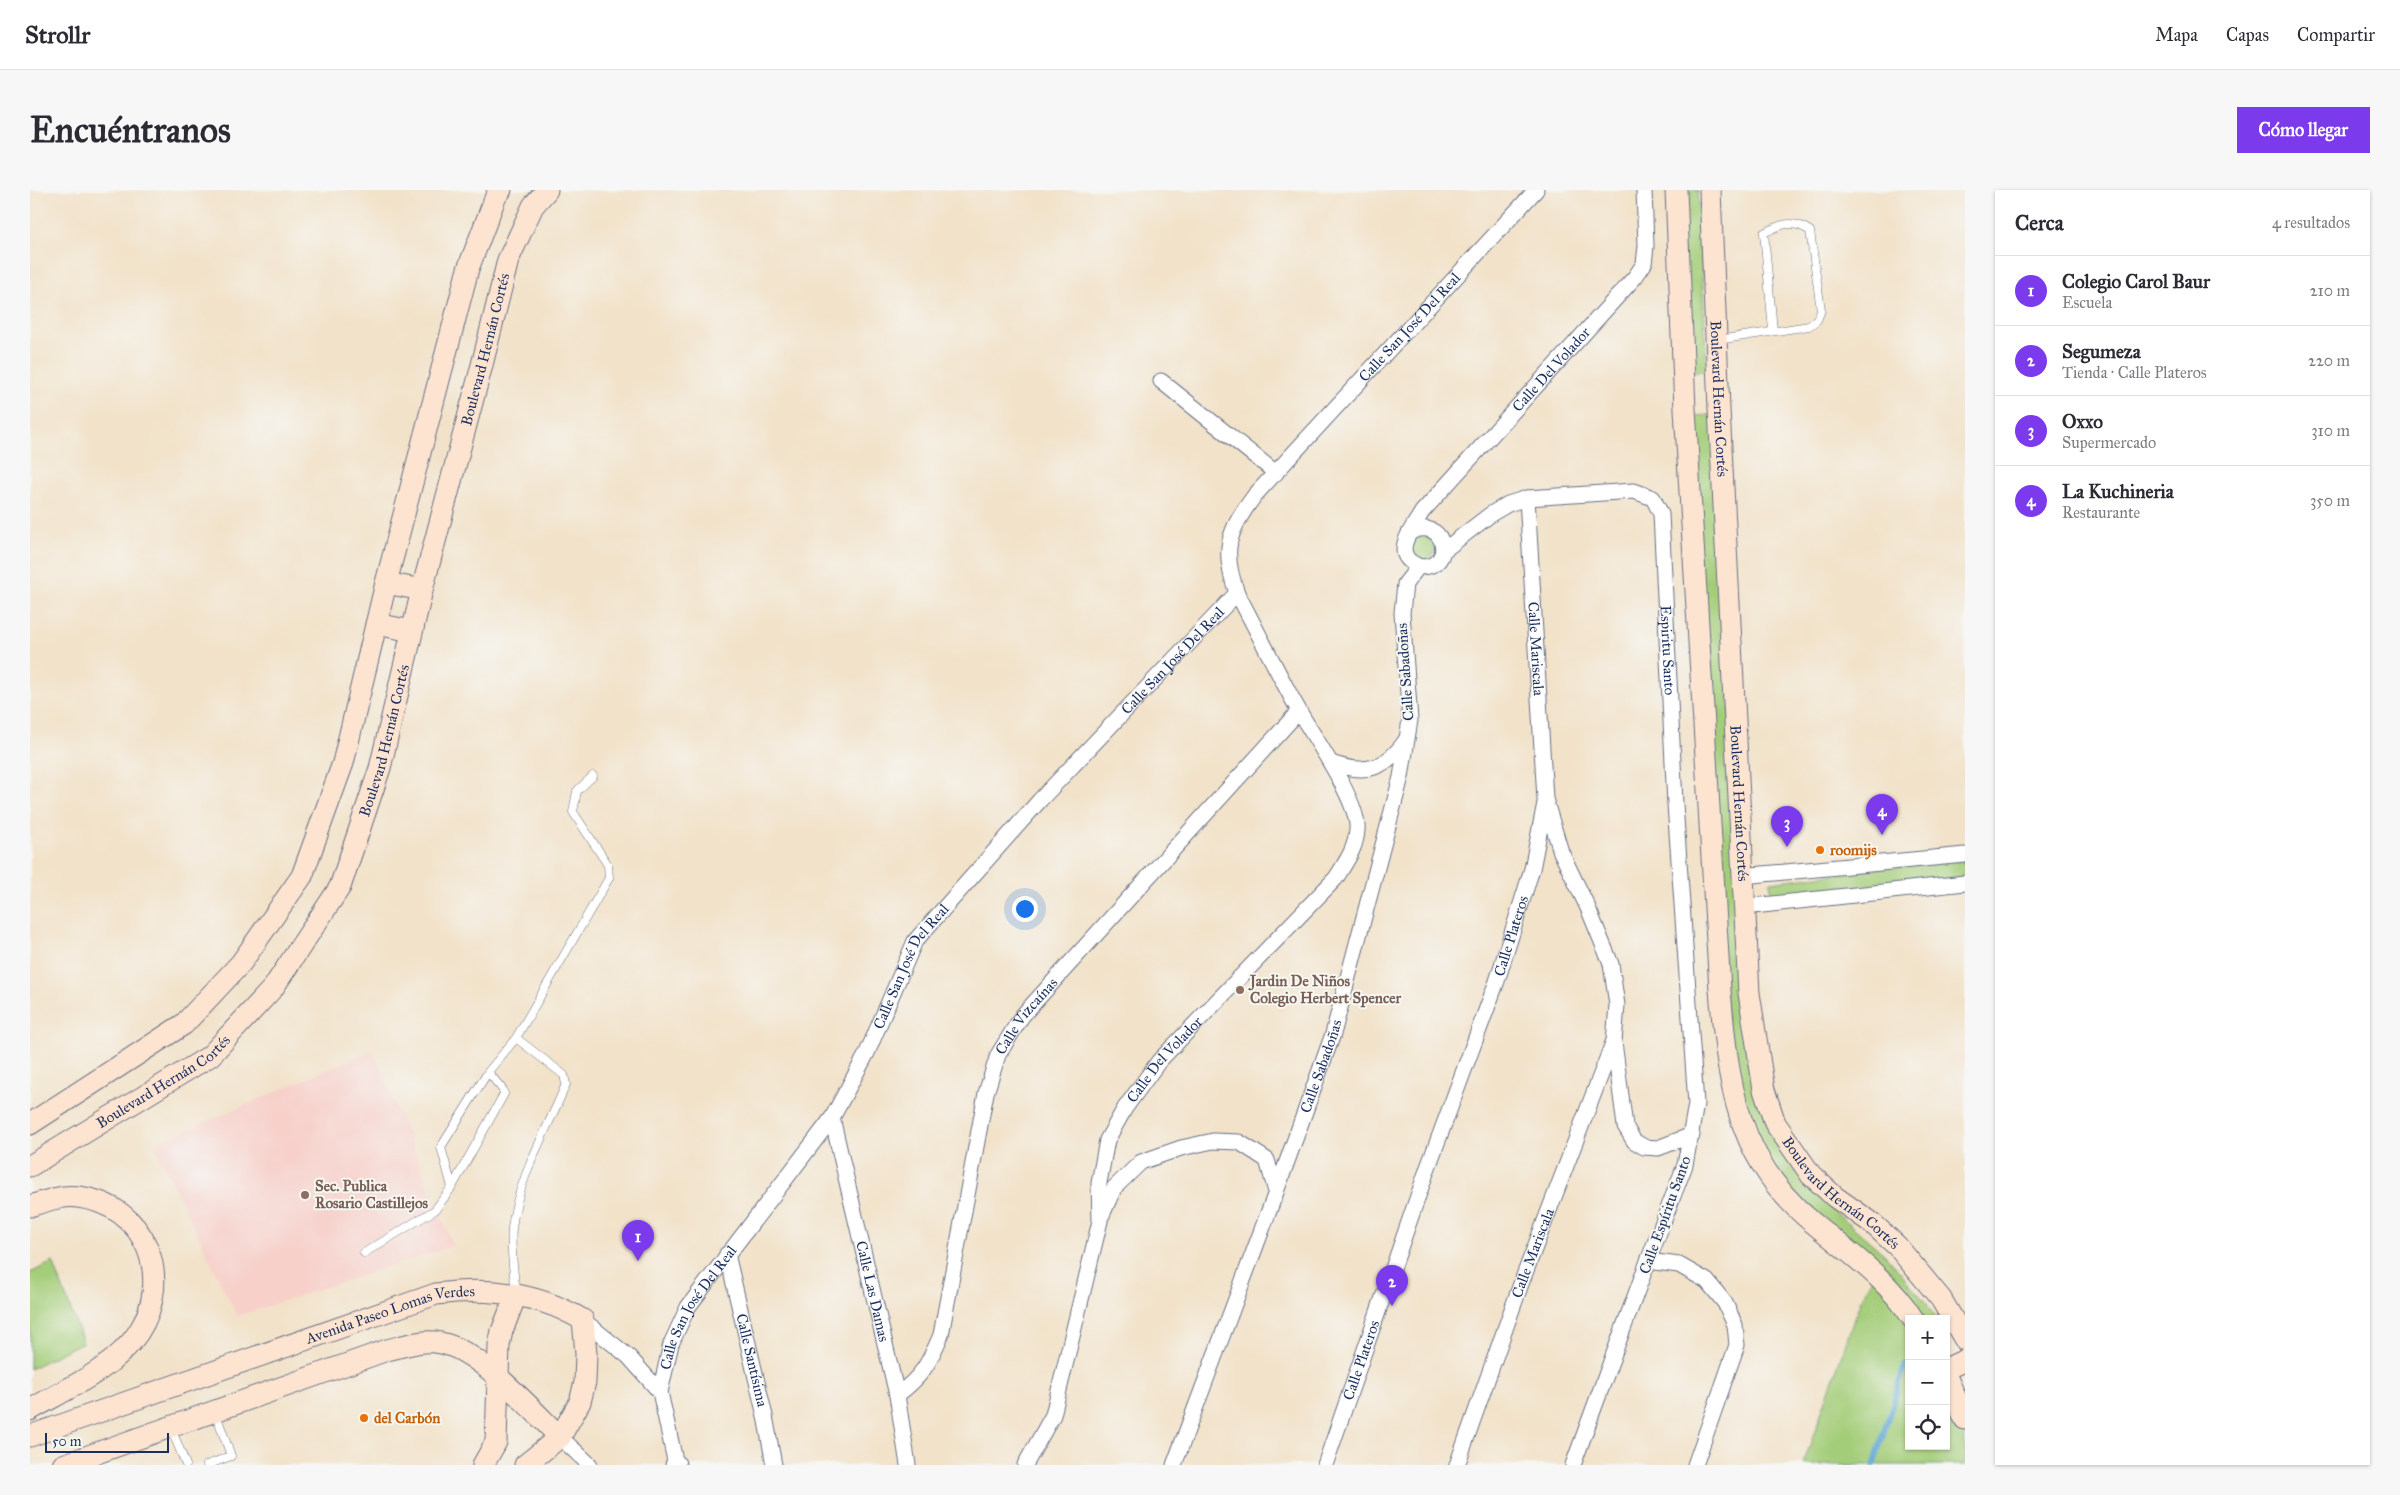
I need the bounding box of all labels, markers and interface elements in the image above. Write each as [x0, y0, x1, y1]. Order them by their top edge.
text: Strollr [25, 20, 90, 50]
text: Mapa [2155, 24, 2198, 46]
text: Capas [2226, 24, 2269, 46]
text: Compartir [2297, 24, 2375, 46]
button: Cómo llegar [2237, 107, 2370, 153]
text: Encuéntranos [30, 109, 231, 152]
text: Cerca [2015, 210, 2064, 236]
text: 4 resultados [2272, 213, 2350, 232]
street label: Calle San José Del Real [1355, 268, 1465, 385]
text: Colegio Carol Baur [2062, 270, 2210, 293]
street label: Boulevard Hernán Cortés [457, 271, 513, 428]
text: 1 [2028, 281, 2034, 300]
text: 210 m [2310, 281, 2350, 300]
text: Escuela [2062, 293, 2112, 312]
street label: Boulevard Hernán Cortés [1706, 320, 1731, 478]
street label: Calle Del Volador [1508, 323, 1594, 415]
text: Segumeza [2062, 340, 2141, 363]
text: 2 [2027, 351, 2035, 370]
text: 220 m [2308, 351, 2350, 370]
text: Tienda · Calle Plateros [2062, 363, 2207, 382]
text: Oxxo [2062, 410, 2103, 433]
text: 3 [2028, 421, 2034, 440]
text: 310 m [2311, 421, 2350, 440]
text: Supermercado [2062, 433, 2156, 452]
text: La Kuchineria [2062, 480, 2174, 503]
text: 4 [2027, 491, 2035, 510]
text: 350 m [2310, 491, 2350, 510]
text: Restaurante [2062, 503, 2140, 522]
street label: Calle Mariscala [1524, 601, 1548, 697]
street label: Calle San José Del Real [1117, 603, 1229, 718]
street label: Espiritu Santo [1656, 605, 1679, 696]
street label: Calle Sabadoñas [1393, 623, 1417, 721]
street label: Boulevard Hernán Cortés [355, 663, 413, 819]
street label: Boulevard Hernán Cortés [1726, 725, 1752, 882]
pin: 4 [1866, 794, 1898, 835]
pin: 3 [1771, 806, 1803, 847]
place label: roomijs [1829, 841, 1877, 860]
marker: roomijs [1814, 844, 1826, 856]
street label: Calle Plateros [1490, 893, 1532, 978]
your location [1012, 896, 1038, 922]
street label: Calle San José Del Real [869, 900, 953, 1032]
place label: Jardin De Niños Colegio Herbert Spencer [1248, 972, 1401, 1008]
street label: Calle Vizcaínas [991, 974, 1061, 1058]
marker: Jardin De Niños Colegio Herbert Spencer [1234, 984, 1246, 996]
street label: Calle Del Volador [1123, 1012, 1206, 1106]
street label: Calle Sabadoñas [1296, 1018, 1345, 1115]
street label: Boulevard Hernán Cortés [93, 1031, 234, 1132]
street label: Boulevard Hernán Cortés [1778, 1133, 1903, 1253]
street label: Calle Espíritu Santo [1635, 1153, 1695, 1276]
place label: Sec. Publica Rosario Castillejos [315, 1177, 429, 1213]
marker: Sec. Publica Rosario Castillejos [299, 1189, 311, 1201]
street label: Calle Mariscala [1508, 1205, 1558, 1300]
pin: 1 [622, 1220, 654, 1261]
street label: Calle Las Damas [852, 1239, 893, 1343]
street label: Calle San José Del Real [656, 1241, 741, 1371]
pin: 2 [1376, 1265, 1408, 1306]
street label: Avenida Paseo Lomas Verdes [303, 1282, 475, 1348]
street label: Calle Santísima [732, 1312, 772, 1409]
map controls [1905, 1315, 1950, 1450]
button: + [1905, 1315, 1950, 1360]
street label: Calle Plateros [1339, 1318, 1383, 1402]
button: − [1905, 1360, 1950, 1405]
button: locate [1905, 1405, 1950, 1450]
place label: del Carbón [374, 1409, 441, 1427]
marker: del Carbón [358, 1412, 370, 1424]
scale bar [45, 1430, 169, 1453]
text: 50 m [52, 1433, 81, 1450]

